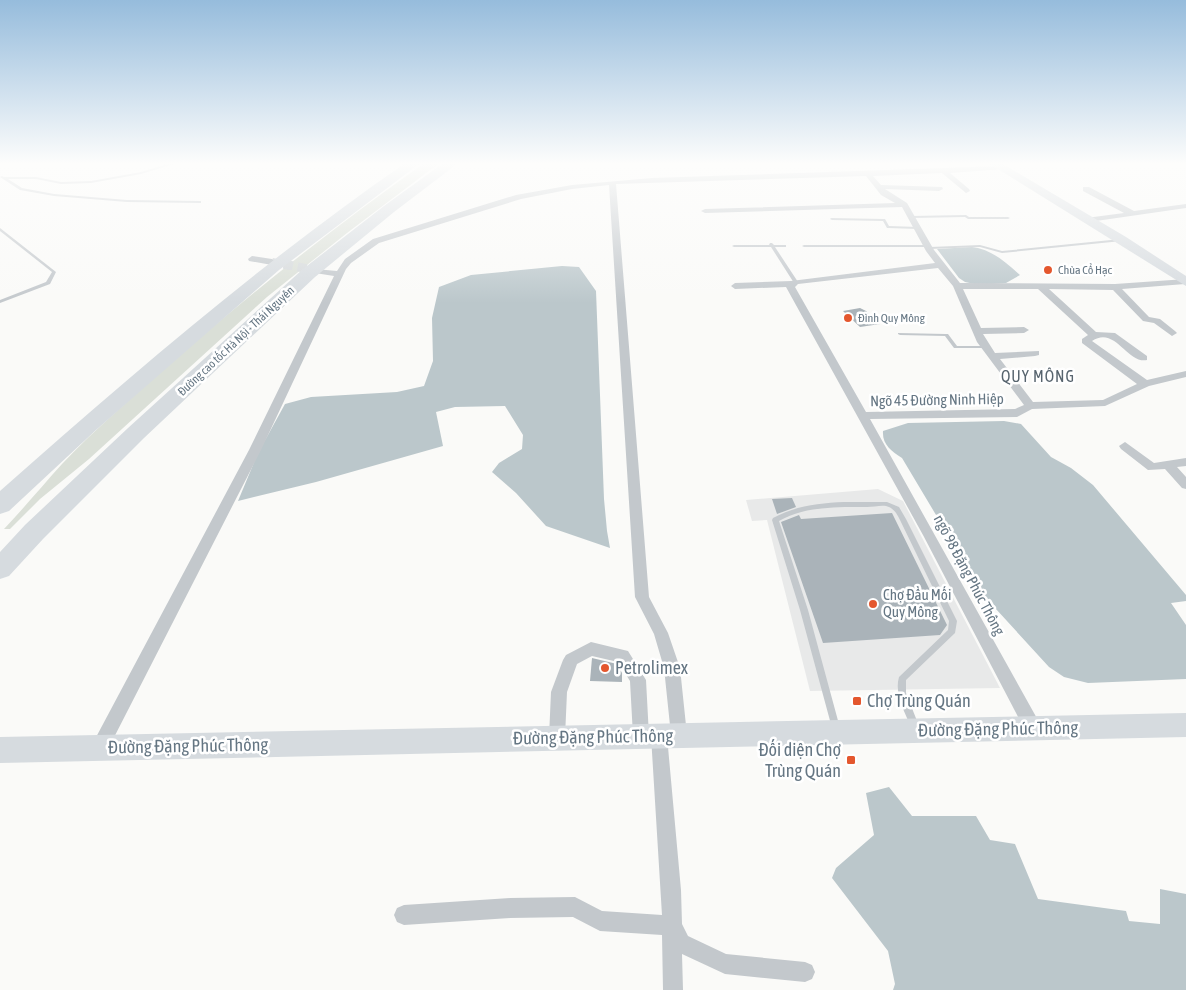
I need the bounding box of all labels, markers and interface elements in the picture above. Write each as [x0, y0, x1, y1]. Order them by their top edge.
place label: Chùa Cổ Hạc [1058, 263, 1112, 277]
marker: Chùa Cổ Hạc [1042, 264, 1054, 276]
street label: Đường cao tốc Hà Nội - Thái Nguyên [175, 283, 297, 399]
place label: Đình Quy Mông [858, 311, 926, 325]
marker: Đình Quy Mông [842, 312, 854, 324]
district label: QUY MÔNG [1001, 367, 1075, 385]
street label: Ngõ 45 Đường Ninh Hiệp [870, 390, 1004, 409]
street label: ngõ 98 Đặng Phúc Thông [931, 512, 1009, 638]
place label: Chợ Đầu Mối Quy Mông [883, 586, 951, 620]
marker: Chợ Đầu Mối Quy Mông [867, 598, 879, 610]
place label: Petrolimex [615, 657, 688, 678]
marker: Petrolimex [599, 662, 611, 674]
place label: Chợ Trùng Quán [867, 690, 971, 711]
marker: Chợ Trùng Quán [851, 695, 863, 707]
street label: Đường Đặng Phúc Thông [918, 717, 1078, 740]
street label: Đường Đặng Phúc Thông [513, 725, 673, 748]
street label: Đường Đặng Phúc Thông [108, 734, 268, 757]
place label: Đối diện Chợ Trùng Quán [759, 738, 842, 781]
marker: Đối diện Chợ Trùng Quán [845, 754, 857, 766]

